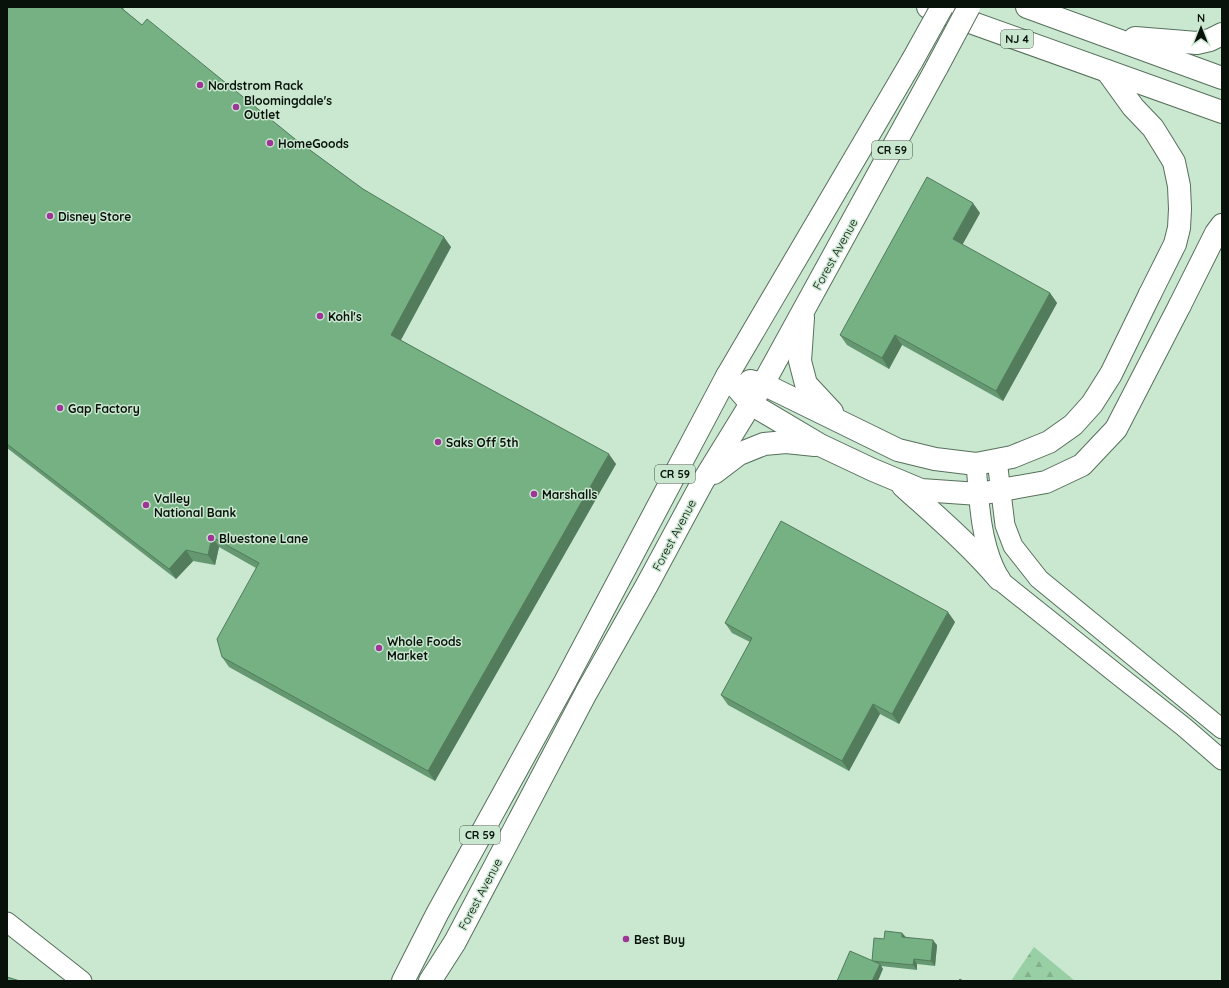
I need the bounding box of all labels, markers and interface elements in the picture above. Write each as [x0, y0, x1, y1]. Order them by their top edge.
north arrow [1181, 8, 1221, 48]
text: N [1197, 11, 1205, 25]
road number: NJ 4 [1001, 30, 1033, 48]
place label: Nordstrom Rack [208, 78, 303, 93]
marker: Nordstrom Rack [195, 80, 205, 90]
place label: Bloomingdale's Outlet [244, 93, 332, 122]
marker: Bloomingdale's Outlet [231, 102, 241, 112]
place label: HomeGoods [278, 136, 349, 151]
marker: HomeGoods [265, 138, 275, 148]
road number: CR 59 [872, 141, 912, 159]
place label: Disney Store [58, 209, 131, 224]
marker: Disney Store [45, 211, 55, 221]
street label: Forest Avenue [809, 216, 861, 292]
place label: Kohl's [328, 309, 362, 324]
marker: Kohl's [315, 311, 325, 321]
place label: Gap Factory [68, 401, 140, 416]
marker: Gap Factory [55, 403, 65, 413]
place label: Saks Off 5th [446, 435, 518, 450]
marker: Saks Off 5th [433, 437, 443, 447]
road number: CR 59 [655, 465, 695, 483]
place label: Marshalls [542, 487, 597, 502]
marker: Marshalls [529, 489, 539, 499]
place label: Valley National Bank [154, 491, 236, 520]
street label: Forest Avenue [649, 496, 699, 573]
marker: Valley National Bank [141, 500, 151, 510]
place label: Bluestone Lane [219, 531, 308, 546]
marker: Bluestone Lane [206, 533, 216, 543]
place label: Whole Foods Market [387, 634, 461, 663]
marker: Whole Foods Market [374, 643, 384, 653]
road number: CR 59 [460, 826, 500, 844]
street label: Forest Avenue [455, 855, 505, 932]
place label: Best Buy [634, 932, 685, 947]
marker: Best Buy [621, 934, 631, 944]

